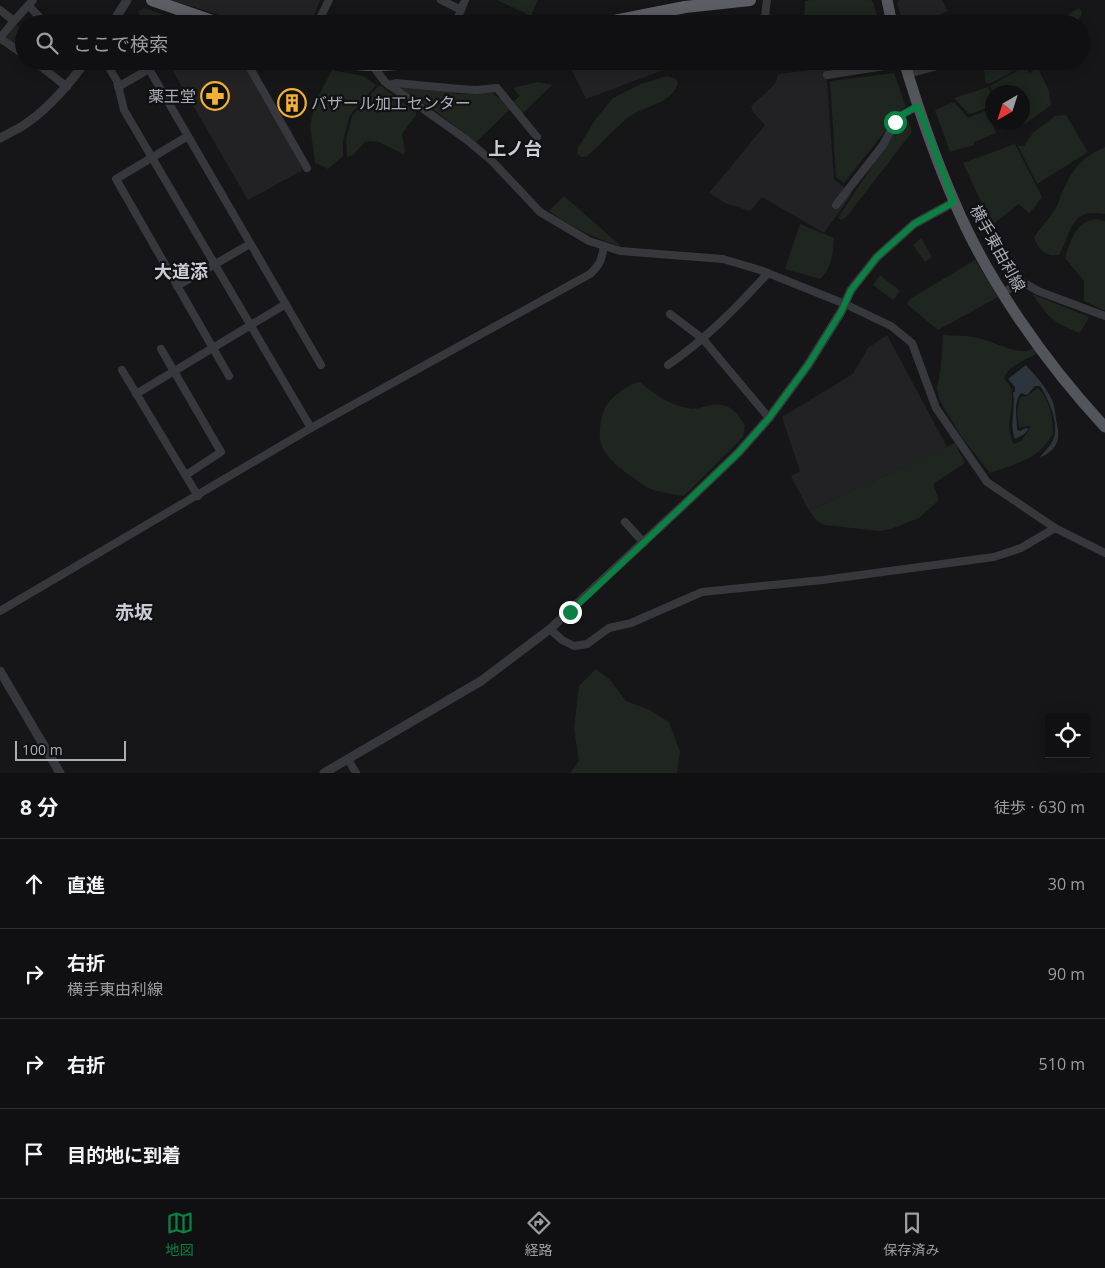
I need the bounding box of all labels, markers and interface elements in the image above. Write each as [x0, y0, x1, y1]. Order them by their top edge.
search box [15, 15, 1090, 70]
icon: search [33, 29, 61, 57]
text: ここで検索 [73, 31, 168, 57]
pharmacy icon: 薬王堂 [200, 81, 230, 111]
place label: 薬王堂 [148, 85, 196, 107]
north arrow [985, 85, 1030, 130]
building icon: バザール加工センター [277, 88, 307, 118]
place label: バザール加工センター [311, 92, 471, 114]
route start [884, 111, 907, 134]
district label: 上ノ台 [488, 136, 542, 160]
street label: 横手東由利線 [965, 201, 1031, 295]
district label: 大道添 [154, 259, 208, 283]
district label: 赤坂 [115, 599, 153, 625]
route end [559, 601, 582, 624]
map controls [1045, 713, 1090, 758]
button: locate [1045, 713, 1090, 758]
scale bar [15, 738, 126, 761]
text: 100 m [22, 740, 63, 759]
text: 8 分 [20, 793, 58, 821]
text: 徒歩 · 630 m [994, 796, 1085, 818]
icon: ahead [20, 870, 48, 898]
text: 直進 [67, 872, 105, 898]
text: 30 m [1048, 873, 1085, 895]
text: 右折 [67, 950, 105, 976]
icon: right [20, 960, 48, 988]
text: 90 m [1048, 963, 1085, 985]
text: 横手東由利線 [67, 978, 163, 1000]
icon: right [20, 1050, 48, 1078]
text: 右折 [67, 1052, 105, 1078]
text: 510 m [1039, 1053, 1085, 1075]
icon: arrive [20, 1140, 48, 1168]
text: 目的地に到着 [67, 1142, 181, 1168]
tab: 地図 [166, 1209, 194, 1259]
tab: 経路 [525, 1209, 553, 1259]
tab: 保存済み [884, 1209, 940, 1259]

